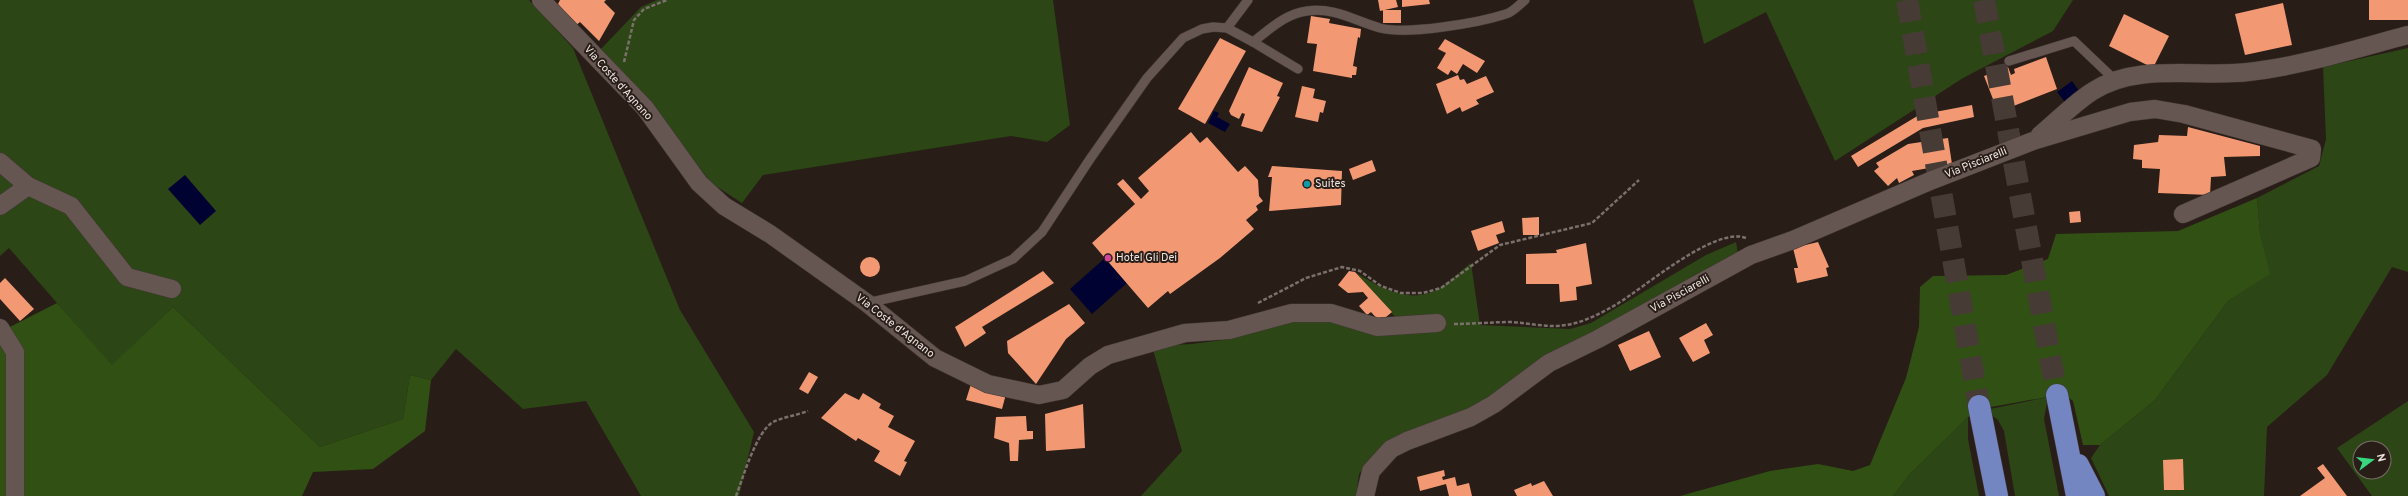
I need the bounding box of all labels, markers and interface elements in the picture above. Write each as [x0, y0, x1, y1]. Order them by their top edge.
street label: Via Coste d'Agnano [581, 43, 655, 123]
street label: Via Pisciarelli [1943, 144, 2009, 182]
place label: Suites [1315, 177, 1346, 191]
marker: Suites [1302, 179, 1312, 189]
place label: Hotel Gli Dei [1116, 251, 1177, 265]
marker: Hotel Gli Dei [1103, 253, 1113, 263]
street label: Via Pisciarelli [1648, 272, 1712, 316]
street label: Via Coste d'Agnano [853, 291, 937, 361]
north arrow [2352, 440, 2392, 480]
text: N [2373, 452, 2388, 463]

